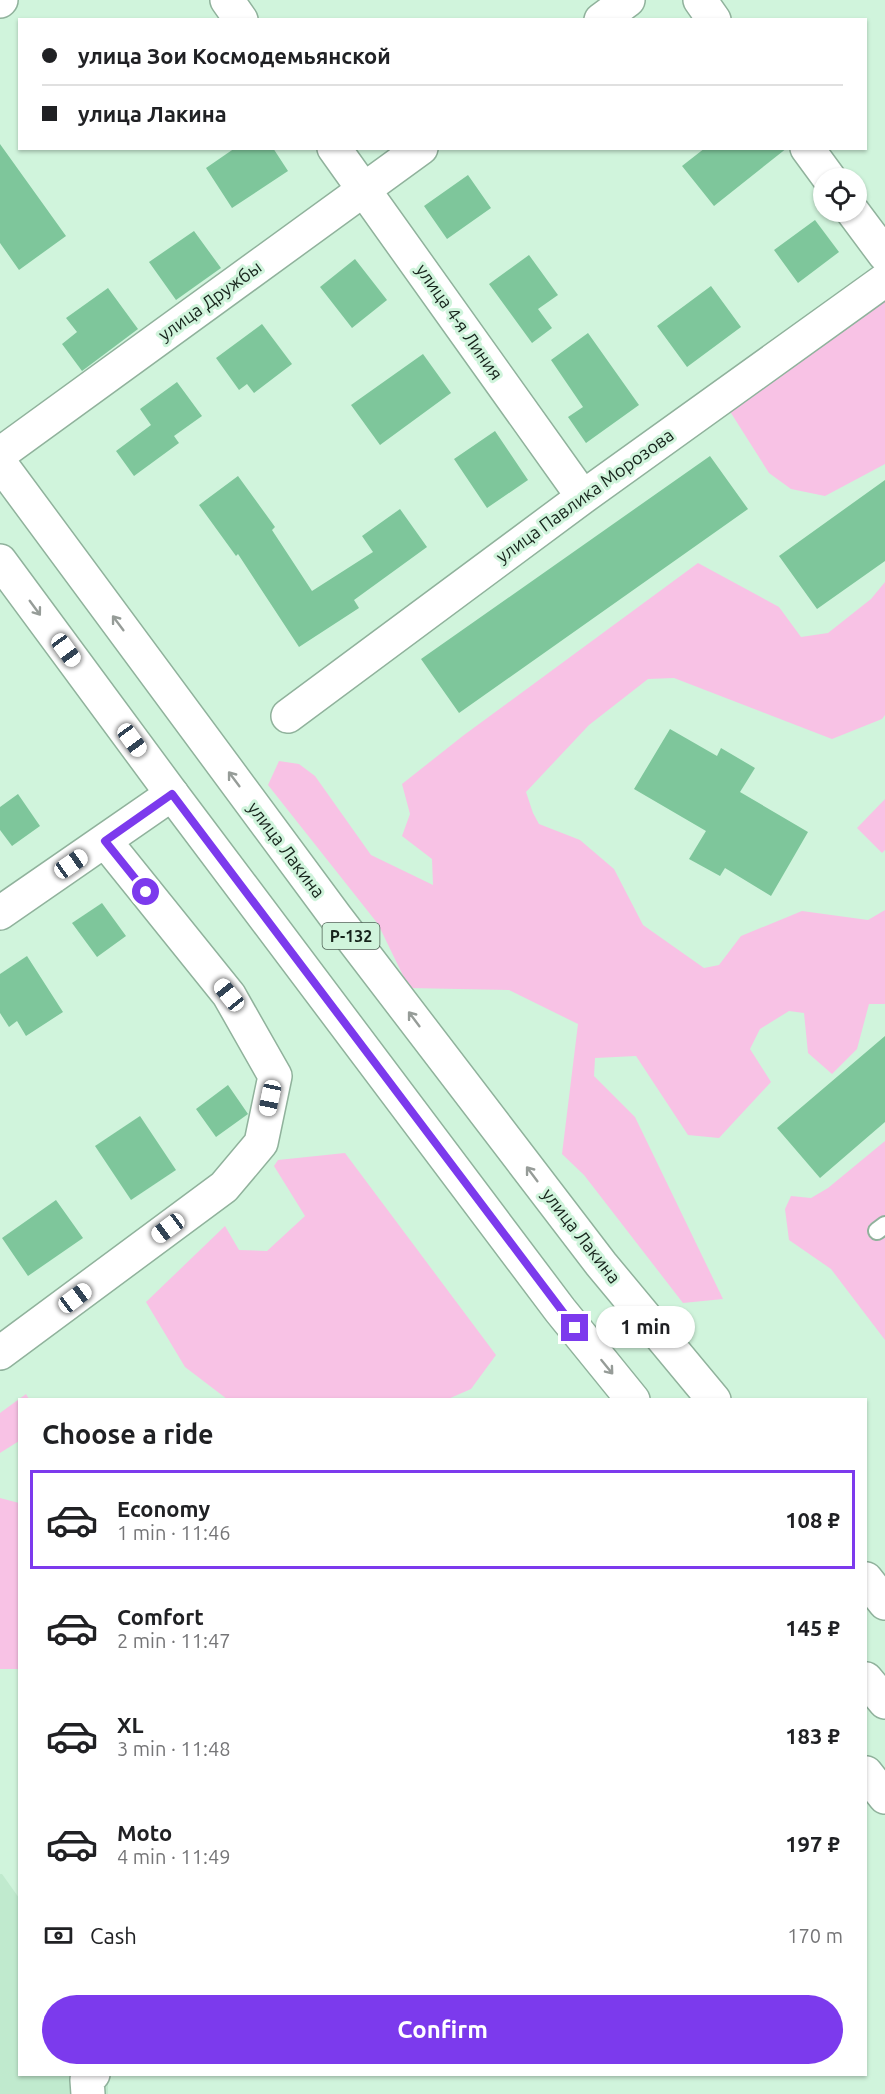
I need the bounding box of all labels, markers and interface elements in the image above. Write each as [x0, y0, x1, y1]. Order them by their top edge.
text: улица Зои Космодемьянской [78, 43, 391, 68]
text: улица Лакина [78, 101, 227, 126]
map controls [813, 168, 867, 222]
button: locate [813, 168, 867, 222]
street label: улица Дружбы [154, 256, 265, 344]
street label: улица 4-я Линия [412, 260, 507, 383]
street label: улица Павлика Морозова [492, 424, 677, 566]
one-way arrow [29, 599, 41, 615]
one-way arrow [112, 615, 124, 631]
car [48, 630, 84, 670]
car [114, 720, 150, 760]
one-way arrow [228, 772, 240, 788]
street label: улица Лакина [244, 798, 329, 901]
car [51, 846, 91, 882]
route start [132, 878, 159, 905]
road number: Р-132 [322, 923, 380, 949]
car [211, 975, 247, 1015]
one-way arrow [408, 1012, 421, 1028]
car [257, 1079, 283, 1117]
one-way arrow [526, 1167, 539, 1183]
street label: улица Лакина [539, 1184, 625, 1287]
car [148, 1210, 188, 1246]
car [55, 1280, 95, 1316]
callout: 1 min [596, 1307, 695, 1349]
route end [561, 1314, 588, 1341]
text: 1 min [620, 1315, 671, 1338]
one-way arrow [600, 1359, 613, 1375]
text: Choose a ride [42, 1419, 214, 1449]
icon: car [45, 1493, 99, 1547]
text: Economy [117, 1496, 210, 1521]
text: 108 ₽ [785, 1507, 840, 1532]
text: 1 min · 11:46 [117, 1521, 231, 1544]
icon: car [45, 1601, 99, 1655]
text: Comfort [117, 1604, 204, 1629]
text: 145 ₽ [785, 1615, 840, 1640]
text: 2 min · 11:47 [117, 1629, 231, 1652]
icon: car [45, 1709, 99, 1763]
text: XL [117, 1712, 144, 1737]
text: 183 ₽ [785, 1723, 840, 1748]
text: 3 min · 11:48 [117, 1737, 231, 1760]
icon: car [45, 1817, 99, 1871]
text: Moto [117, 1820, 172, 1845]
text: 197 ₽ [785, 1831, 840, 1856]
text: 4 min · 11:49 [117, 1845, 231, 1868]
icon: cash [42, 1919, 75, 1952]
text: Cash [90, 1923, 137, 1948]
text: 170 m [787, 1924, 843, 1947]
button: Confirm [42, 1995, 843, 2064]

